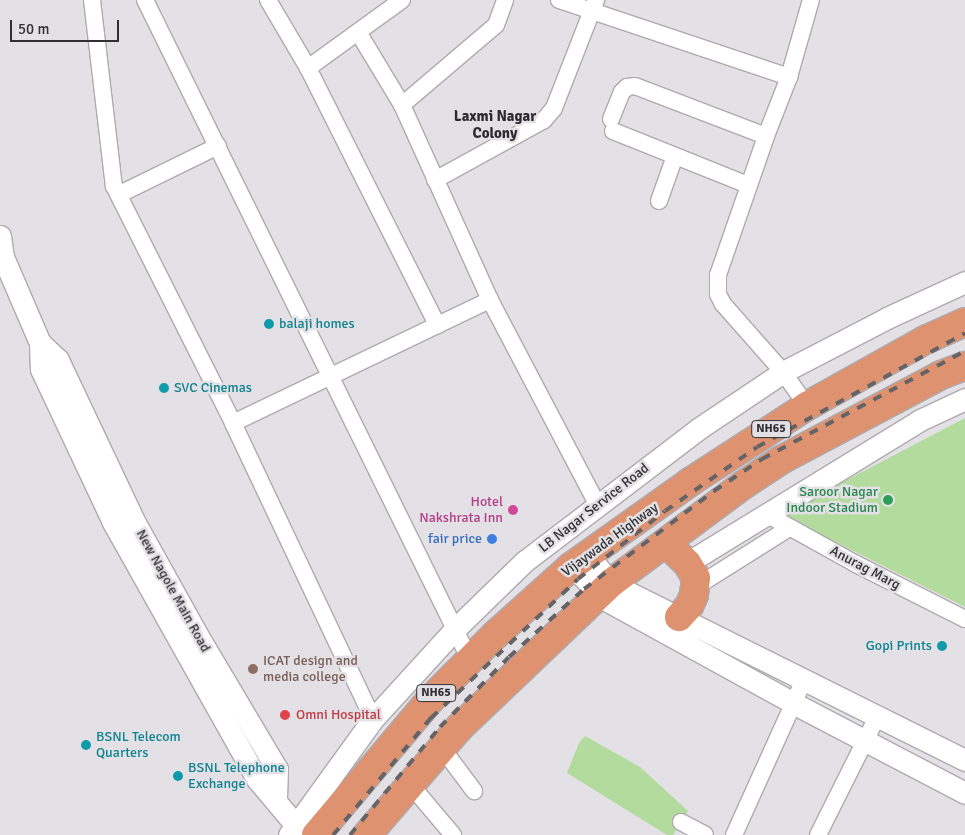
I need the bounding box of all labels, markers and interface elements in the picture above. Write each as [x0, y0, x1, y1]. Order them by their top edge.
scale bar [12, 10, 121, 42]
text: 50 m [18, 20, 49, 38]
district label: Laxmi Nagar Colony [454, 107, 536, 142]
place label: balaji homes [279, 316, 355, 332]
marker: balaji homes [263, 318, 275, 330]
place label: SVC Cinemas [174, 380, 252, 396]
marker: SVC Cinemas [158, 382, 170, 394]
road number: NH65 [751, 419, 791, 438]
street label: LB Nagar Service Road [536, 460, 652, 556]
place label: Saroor Nagar Indoor Stadium [786, 484, 878, 516]
place label: Hotel Nakshrata Inn [419, 494, 503, 526]
marker: Saroor Nagar Indoor Stadium [882, 494, 894, 506]
street label: Vijaywada Highway [558, 499, 662, 581]
marker: Hotel Nakshrata Inn [507, 504, 519, 516]
street label: New Nagole Main Road [132, 527, 214, 655]
place label: fair price [428, 531, 482, 547]
marker: fair price [486, 533, 498, 545]
street label: Anurag Marg [827, 542, 903, 594]
place label: Gopi Prints [866, 638, 932, 654]
marker: Gopi Prints [936, 640, 948, 652]
place label: ICAT design and media college [263, 653, 358, 686]
marker: ICAT design and media college [247, 663, 259, 675]
road number: NH65 [416, 684, 456, 702]
place label: Omni Hospital [296, 707, 381, 723]
marker: Omni Hospital [278, 708, 292, 722]
place label: BSNL Telecom Quarters [96, 729, 181, 762]
marker: BSNL Telecom Quarters [80, 739, 92, 751]
place label: BSNL Telephone Exchange [188, 760, 285, 792]
marker: BSNL Telephone Exchange [172, 770, 184, 782]

